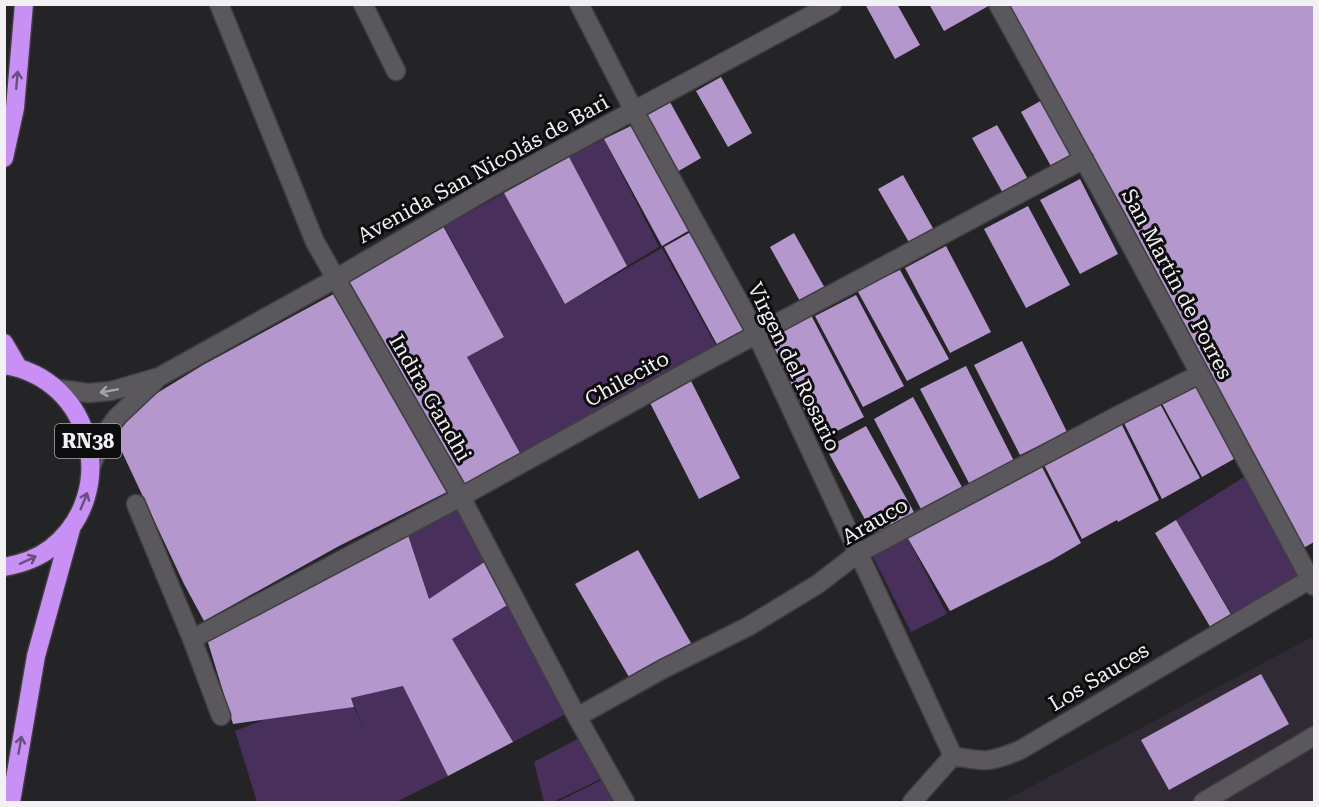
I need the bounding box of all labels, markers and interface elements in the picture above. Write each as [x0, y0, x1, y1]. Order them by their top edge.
one-way arrow [12, 70, 23, 90]
street label: Avenida San Nicolás de Bari [353, 90, 613, 248]
street label: San Martín de Porres [1117, 185, 1237, 383]
street label: Virgen del Rosario [743, 279, 845, 455]
street label: Indira Gandhi [384, 331, 476, 466]
street label: Chilecito [581, 346, 673, 412]
one-way arrow [99, 386, 119, 397]
road number: RN38 [55, 424, 121, 458]
one-way arrow [79, 492, 90, 511]
street label: Arauco [838, 493, 912, 549]
one-way arrow [19, 553, 37, 565]
street label: Los Sauces [1045, 638, 1153, 716]
one-way arrow [15, 735, 26, 755]

